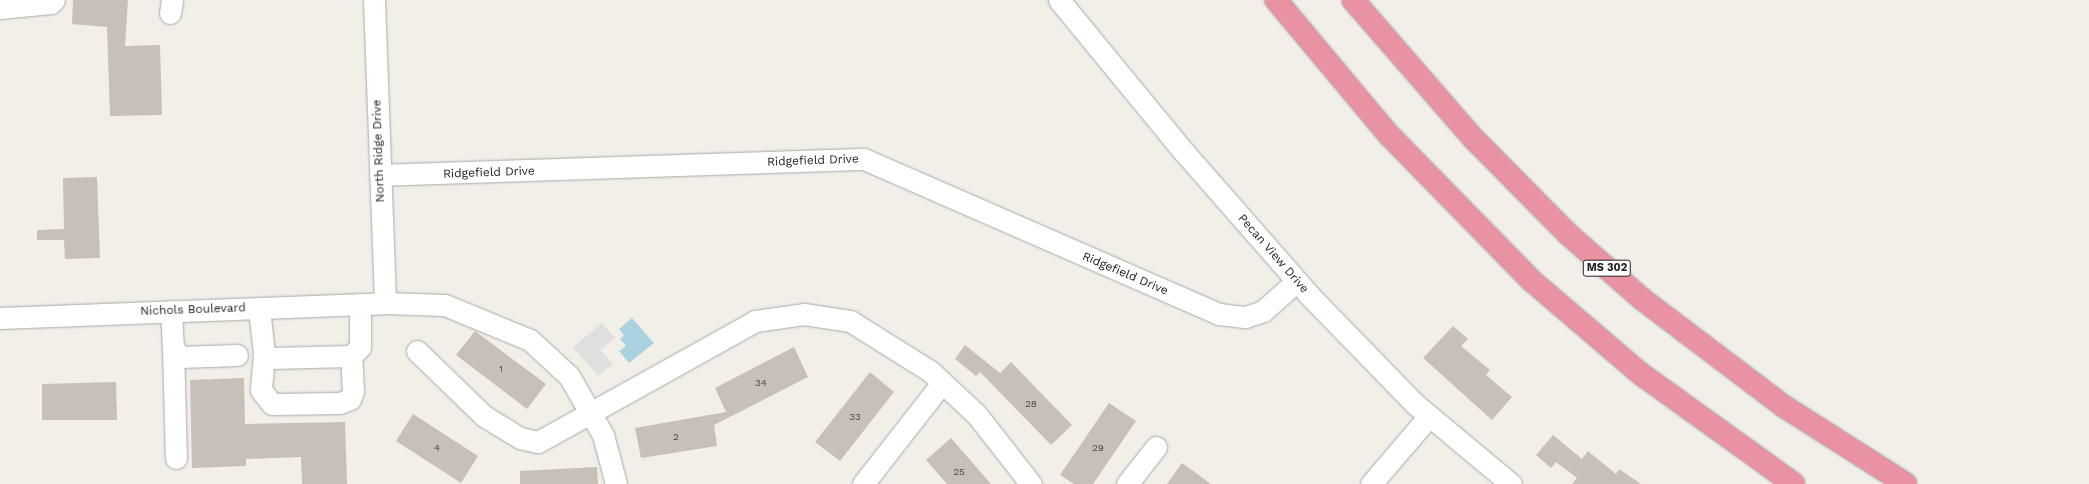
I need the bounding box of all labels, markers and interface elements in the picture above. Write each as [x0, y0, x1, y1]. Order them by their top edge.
street label: North Ridge Drive [370, 99, 388, 203]
street label: Ridgefield Drive [767, 152, 859, 170]
street label: Ridgefield Drive [443, 164, 535, 182]
street label: Pecan View Drive [1234, 211, 1312, 297]
street label: Ridgefield Drive [1080, 249, 1170, 299]
road number: MS 302 [1582, 259, 1632, 277]
street label: Nichols Boulevard [140, 301, 246, 319]
house number: 1 [499, 363, 503, 375]
house number: 34 [755, 377, 767, 389]
house number: 28 [1025, 398, 1037, 410]
house number: 33 [849, 411, 861, 423]
house number: 2 [673, 431, 679, 443]
house number: 4 [434, 442, 440, 454]
house number: 29 [1092, 442, 1104, 454]
house number: 25 [953, 466, 965, 478]

